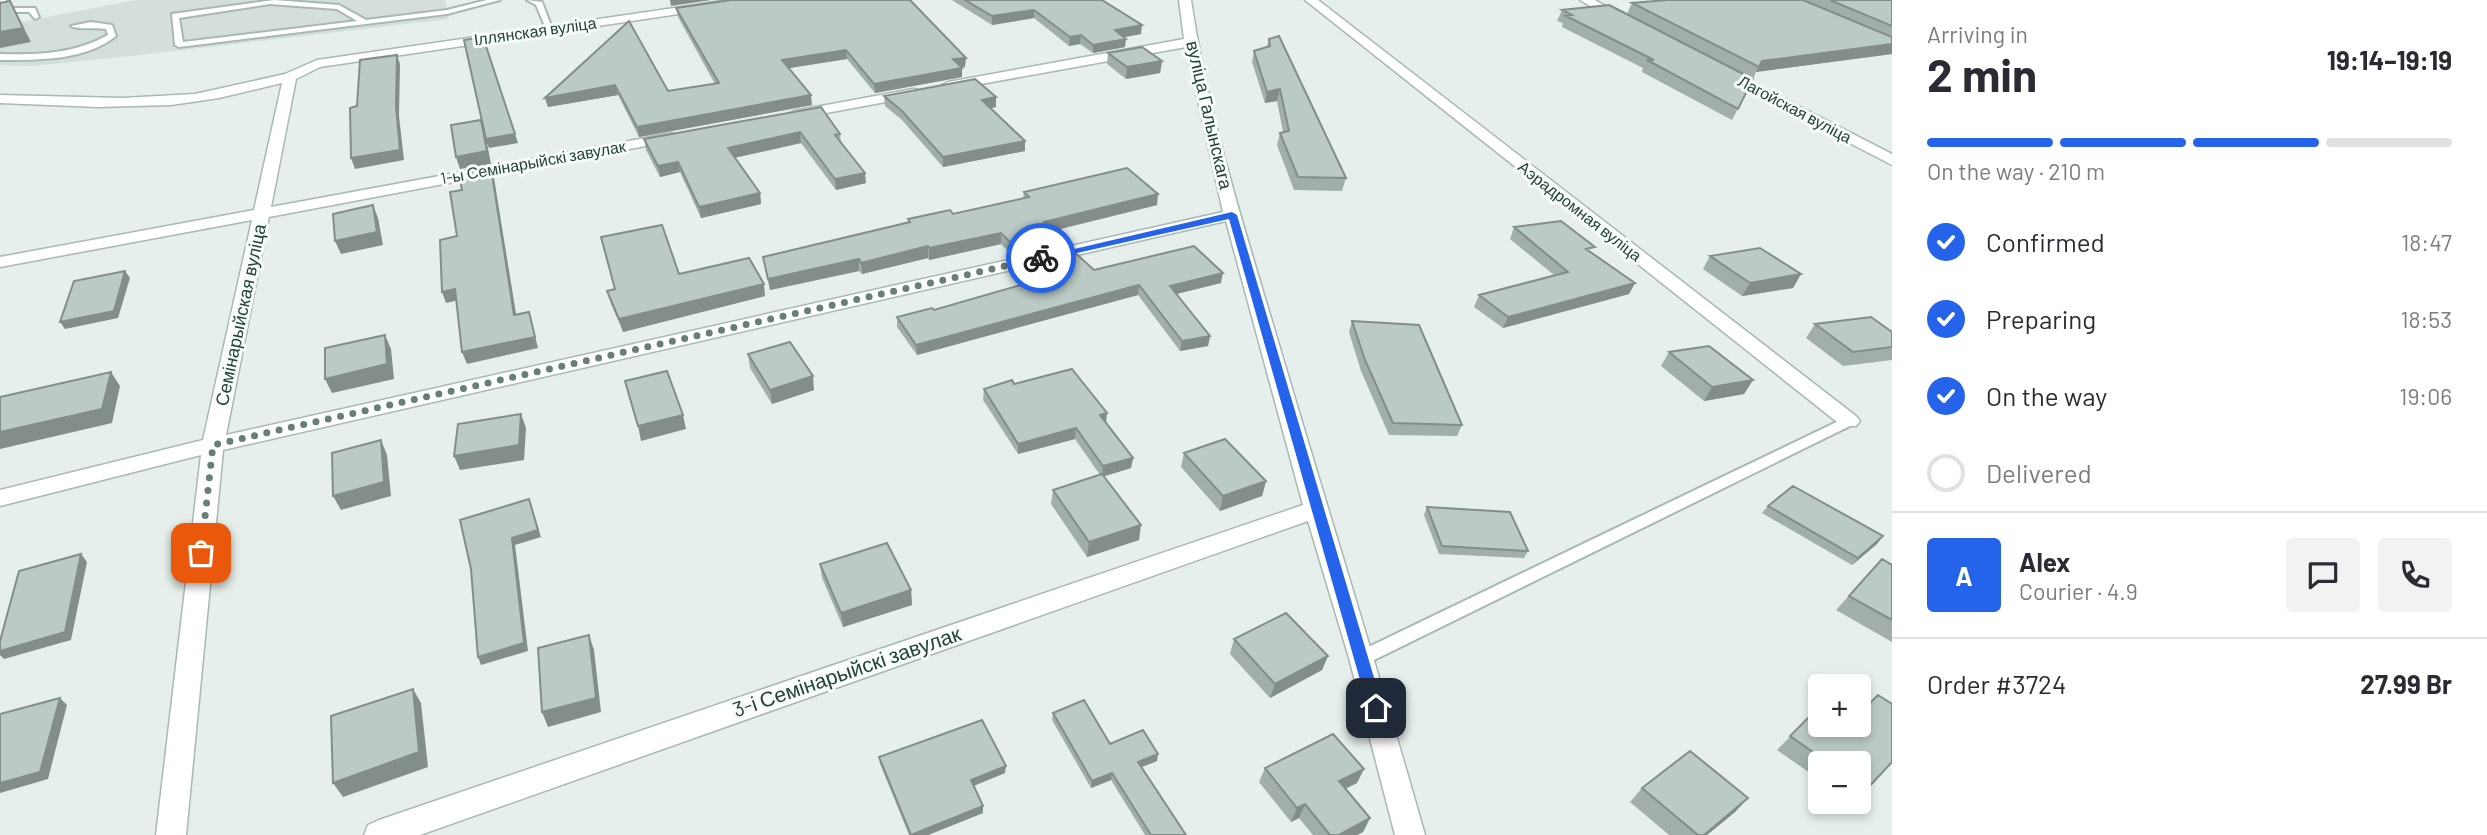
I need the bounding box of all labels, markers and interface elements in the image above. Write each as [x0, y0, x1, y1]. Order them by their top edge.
street label: Іллянская вуліца [472, 12, 597, 49]
text: Arriving in [1927, 20, 2028, 48]
street label: вуліца Галынскага [1182, 38, 1238, 192]
text: 19:14–19:19 [2327, 44, 2452, 75]
text: 2 min [1927, 46, 2037, 101]
street label: Лагойская вуліца [1735, 71, 1855, 146]
street label: 1-ы Семінарыйскі завулак [439, 136, 628, 187]
street label: Аэрадромная вуліца [1515, 156, 1646, 265]
text: On the way · 210 m [1927, 157, 2105, 185]
street label: Семінарыйская вуліца [210, 221, 270, 408]
courier [1006, 223, 1076, 293]
icon: check [1927, 223, 1965, 261]
text: Confirmed [1986, 226, 2105, 257]
text: 18:47 [2401, 228, 2452, 256]
icon: bike [1022, 239, 1060, 277]
icon: check [1927, 300, 1965, 338]
text: Preparing [1986, 303, 2096, 334]
text: 18:53 [2401, 305, 2452, 333]
icon: check [1927, 377, 1965, 415]
text: On the way [1986, 380, 2107, 411]
text: 19:06 [2399, 382, 2452, 410]
text: Delivered [1986, 457, 2092, 488]
pin [171, 523, 231, 583]
icon: bag [182, 534, 220, 572]
button: chat [2286, 538, 2360, 612]
button: phone [2378, 538, 2452, 612]
text: Alex [2019, 546, 2070, 577]
text: A [1955, 560, 1973, 591]
text: Courier · 4.9 [2019, 577, 2138, 605]
street label: 3-і Семінарыйскі завулак [729, 620, 965, 721]
text: Order #3724 [1927, 668, 2066, 699]
text: 27.99 Br [2360, 668, 2452, 699]
map controls [1808, 674, 1871, 814]
button: + [1808, 674, 1871, 737]
pin [1346, 678, 1406, 738]
icon: home [1357, 689, 1395, 727]
button: − [1808, 751, 1871, 814]

